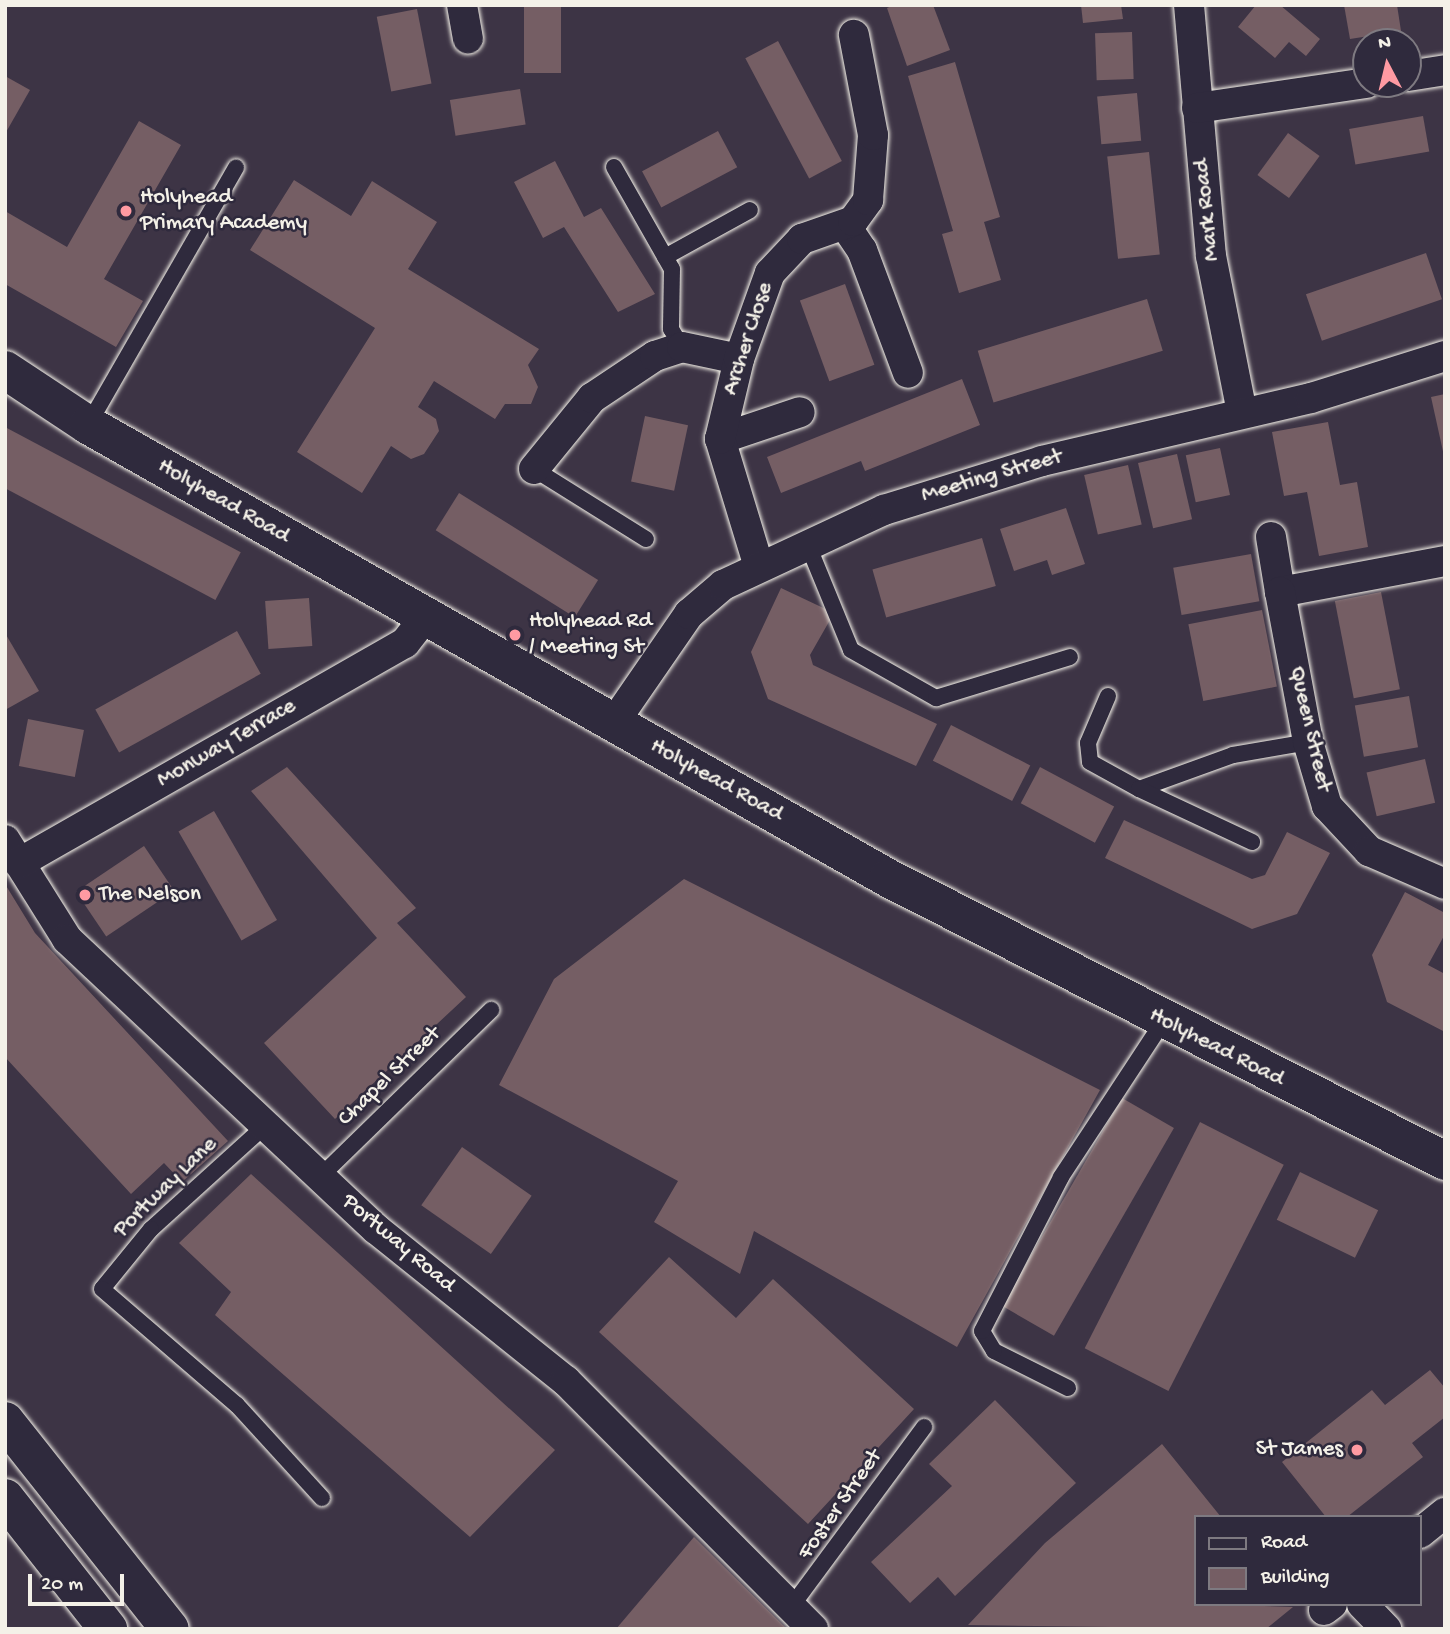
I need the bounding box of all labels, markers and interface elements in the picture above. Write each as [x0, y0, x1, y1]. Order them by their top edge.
north arrow [1352, 28, 1422, 98]
text: N [1377, 31, 1392, 56]
street label: Mark Road [1189, 157, 1227, 263]
place label: Holyhead Primary Academy [140, 184, 307, 238]
marker: Holyhead Primary Academy [118, 203, 134, 219]
street label: Archer Close [718, 279, 780, 399]
street label: Meeting Street [919, 444, 1065, 510]
street label: Holyhead Road [152, 453, 294, 551]
place label: Holyhead Rd / Meeting St [529, 608, 652, 662]
marker: Holyhead Rd / Meeting St [507, 627, 523, 643]
street label: Queen Street [1281, 664, 1337, 794]
street label: Monway Terrace [153, 693, 301, 795]
street label: Holyhead Road [645, 733, 787, 829]
place label: The Nelson [99, 881, 201, 909]
marker: The Nelson [77, 887, 93, 903]
street label: Holyhead Road [1144, 1002, 1288, 1094]
street label: Chapel Street [333, 1021, 447, 1133]
street label: Portway Lane [108, 1132, 224, 1244]
street label: Portway Road [336, 1189, 460, 1299]
place label: St James [1256, 1436, 1343, 1464]
marker: St James [1349, 1442, 1365, 1458]
street label: Foster Street [793, 1445, 889, 1565]
legend [1194, 1515, 1422, 1606]
text: Road [1261, 1531, 1307, 1556]
scale bar [32, 1560, 128, 1604]
text: Building [1261, 1566, 1330, 1591]
text: 20 m [41, 1573, 83, 1598]

